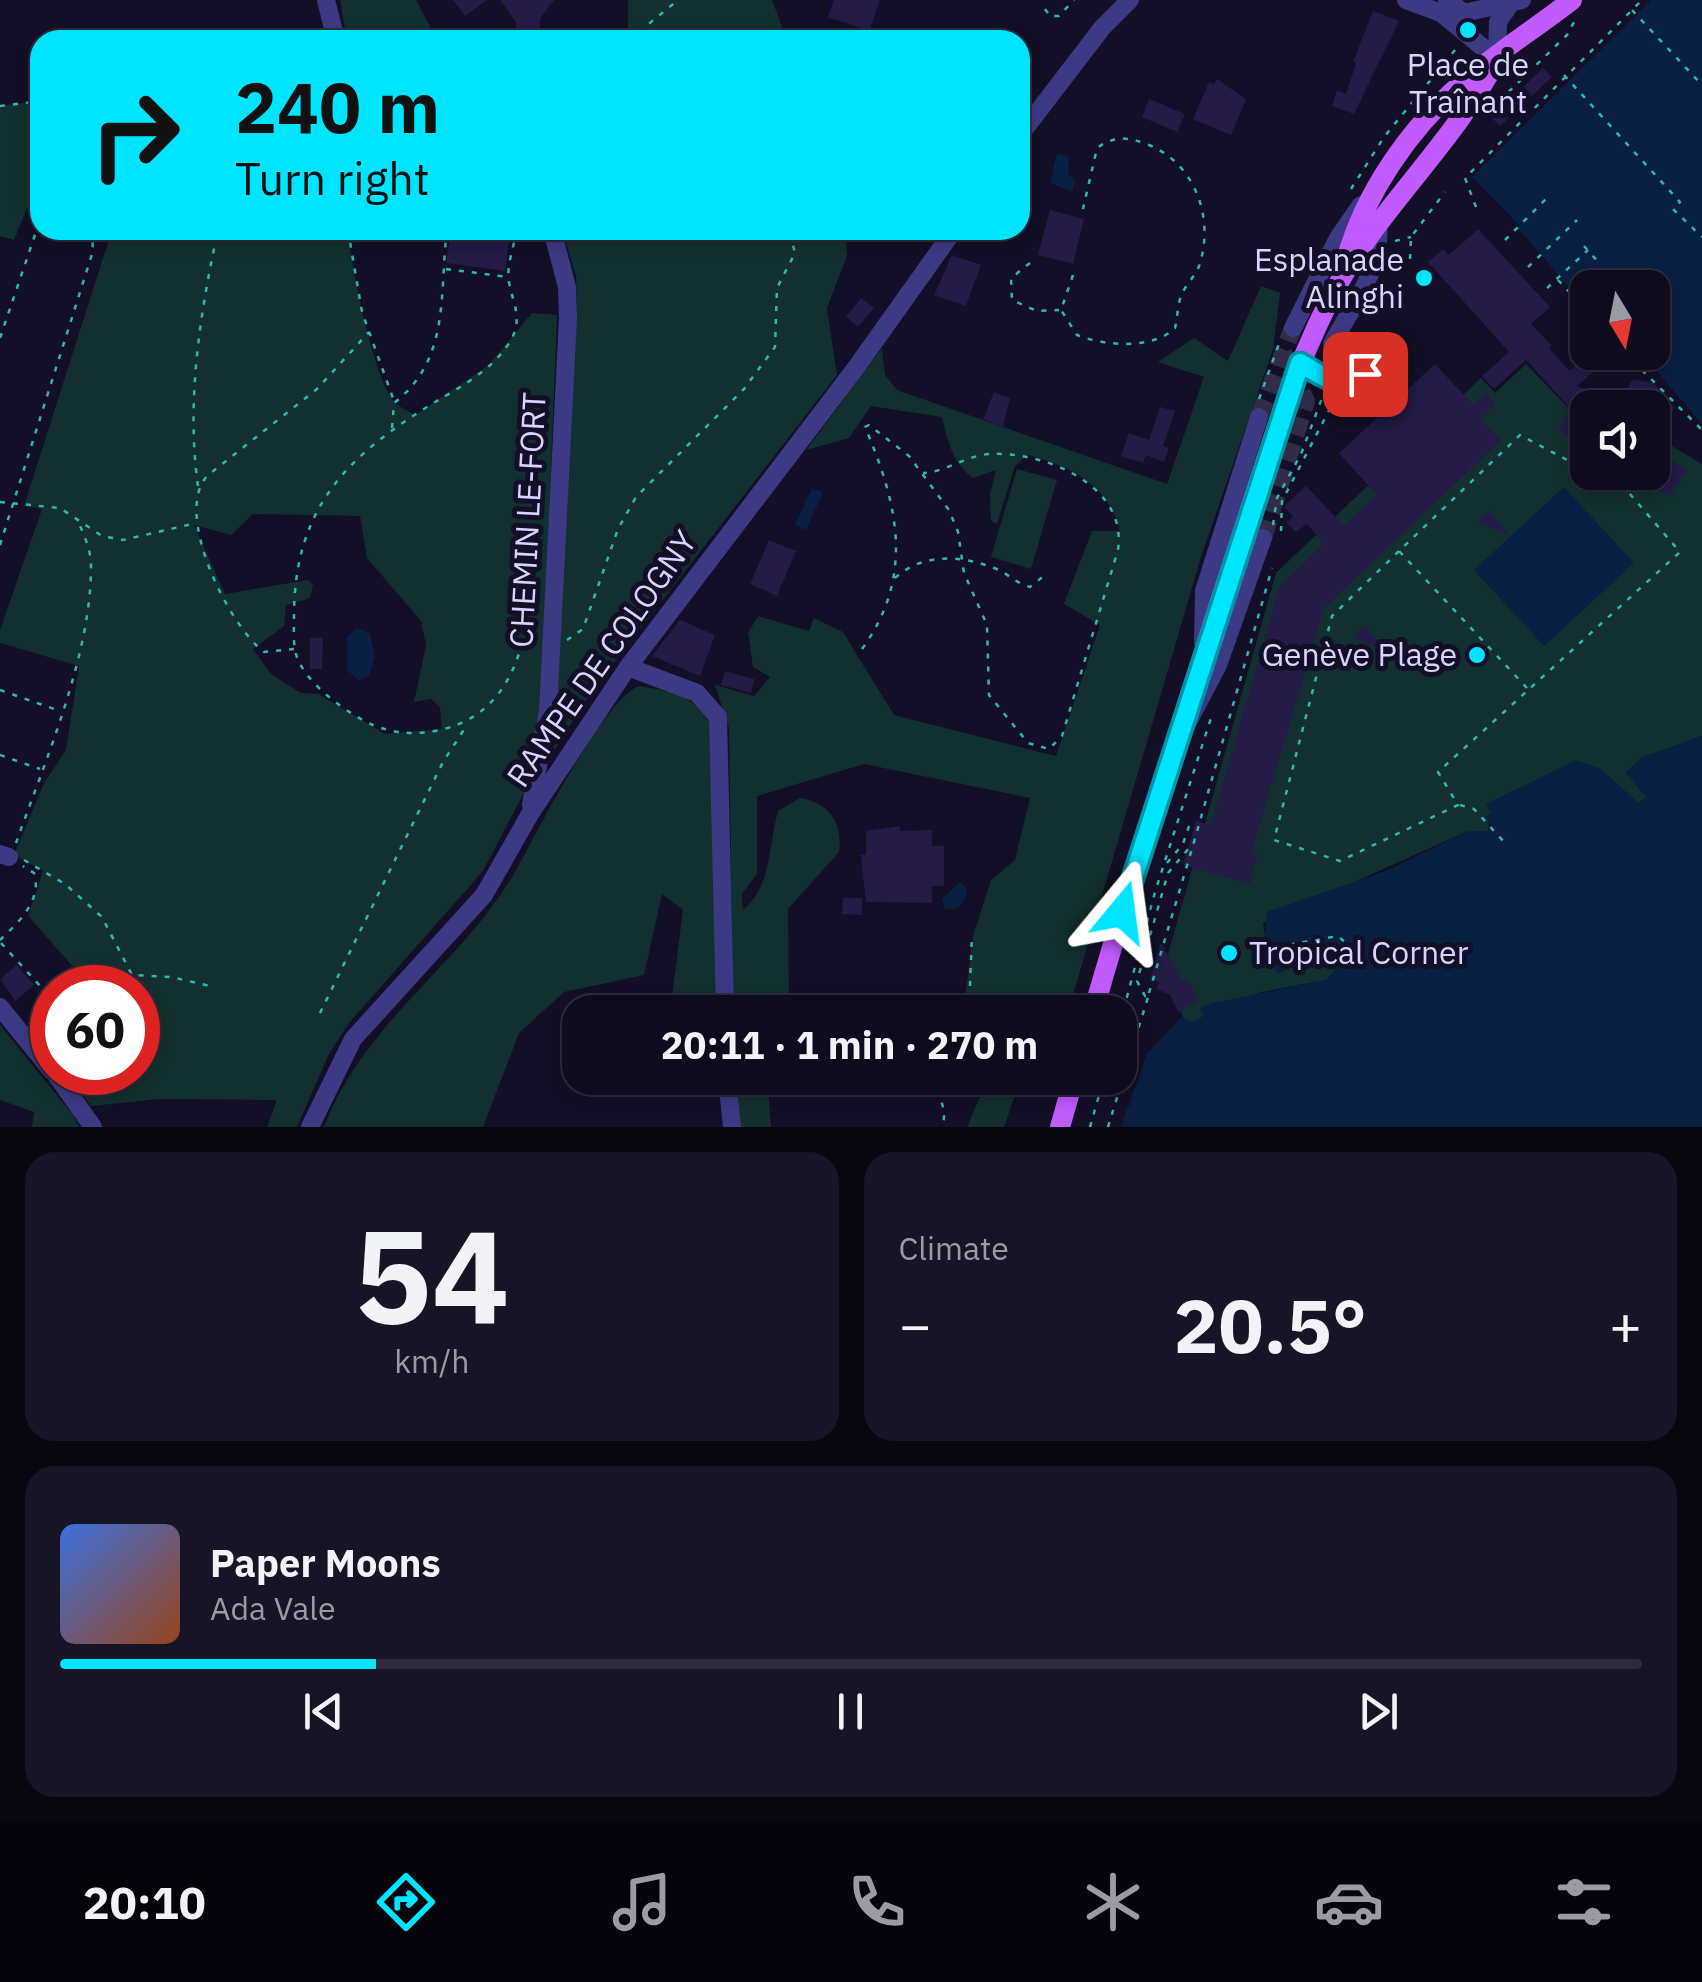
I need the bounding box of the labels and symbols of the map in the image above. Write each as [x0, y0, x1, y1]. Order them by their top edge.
marker: Place de Traînant [1457, 19, 1479, 41]
place label: Place de Traînant [1407, 43, 1529, 122]
place label: Esplanade Alinghi [1254, 238, 1404, 317]
marker: Esplanade Alinghi [1413, 267, 1435, 289]
north arrow [1570, 270, 1670, 370]
pin [1323, 332, 1408, 417]
street label: CHEMIN LE-FORT [499, 391, 555, 649]
street label: RAMPE DE COLOGNY [497, 522, 706, 795]
place label: Genève Plage [1262, 633, 1457, 675]
marker: Genève Plage [1466, 644, 1488, 666]
position arrow [1070, 860, 1174, 964]
place label: Tropical Corner [1249, 931, 1469, 973]
marker: Tropical Corner [1218, 942, 1240, 964]
speed limit sign: 60 [30, 965, 160, 1095]

